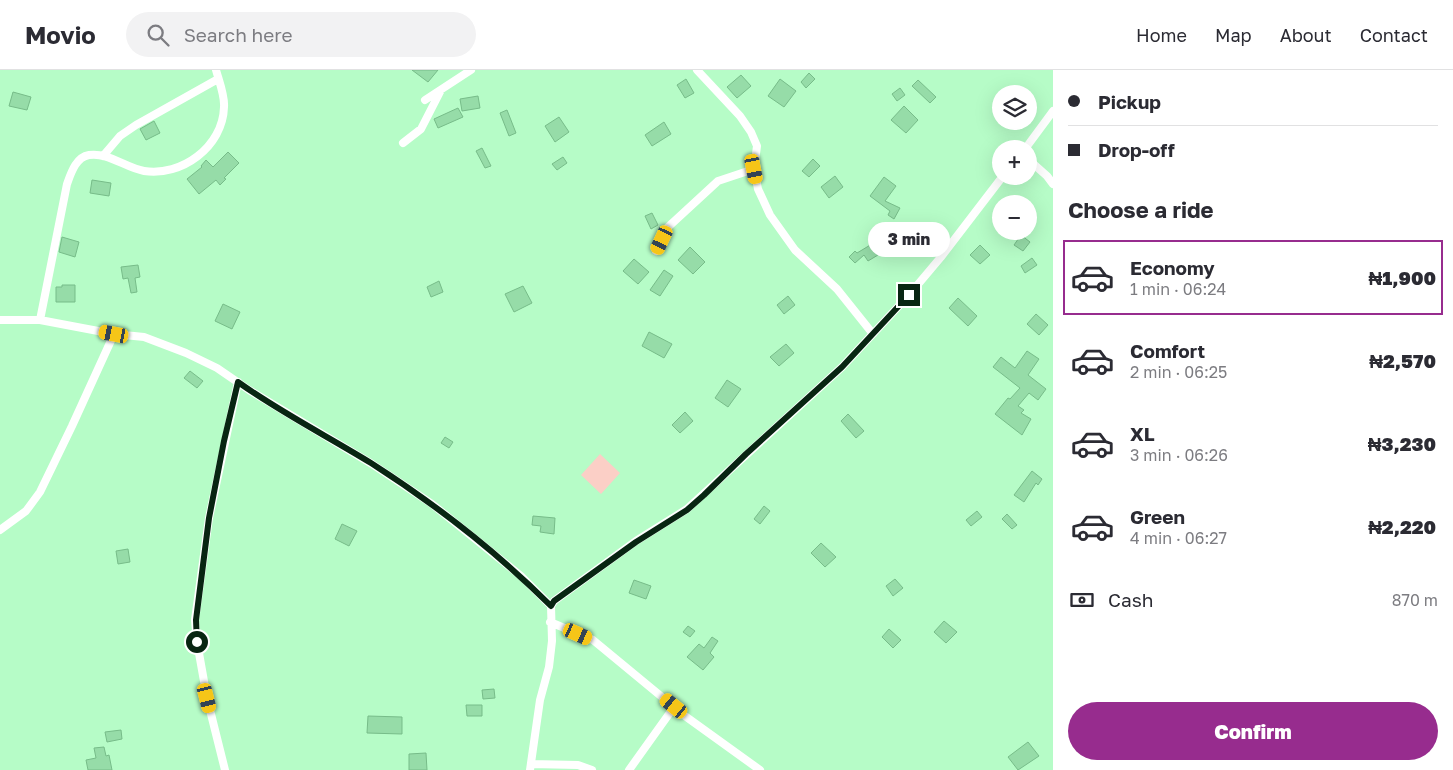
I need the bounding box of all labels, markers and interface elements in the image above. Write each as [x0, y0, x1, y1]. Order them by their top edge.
search box [126, 12, 476, 57]
text: Movio [25, 20, 96, 49]
icon: search [144, 21, 172, 49]
text: Search here [184, 23, 293, 46]
text: Home [1136, 24, 1187, 46]
text: Map [1215, 24, 1252, 46]
text: About [1280, 24, 1332, 46]
text: Contact [1360, 24, 1428, 46]
map controls [992, 85, 1037, 240]
button: layers [992, 85, 1037, 130]
text: Pickup [1098, 90, 1161, 113]
text: Drop-off [1098, 138, 1175, 161]
button: + [992, 140, 1037, 185]
car [743, 153, 764, 185]
button: − [992, 195, 1037, 240]
text: Choose a ride [1068, 196, 1214, 223]
callout: 3 min [868, 222, 950, 258]
car [648, 223, 675, 257]
text: 3 min [888, 229, 930, 249]
icon: car [1070, 255, 1115, 300]
text: Economy [1130, 256, 1215, 279]
text: ₦1,900 [1369, 266, 1436, 289]
text: 1 min · 06:24 [1130, 279, 1226, 299]
route end [898, 284, 920, 306]
car [97, 324, 130, 344]
icon: car [1070, 338, 1115, 383]
text: Comfort [1130, 339, 1205, 362]
text: ₦2,570 [1369, 349, 1436, 372]
text: 2 min · 06:25 [1130, 362, 1227, 382]
icon: car [1070, 421, 1115, 466]
text: XL [1130, 422, 1155, 445]
text: ₦3,230 [1368, 432, 1436, 455]
text: 3 min · 06:26 [1130, 445, 1228, 465]
icon: car [1070, 504, 1115, 549]
text: Green [1130, 505, 1185, 528]
text: ₦2,220 [1368, 515, 1436, 538]
text: 4 min · 06:27 [1130, 528, 1227, 548]
icon: cash [1068, 586, 1096, 614]
text: Cash [1108, 588, 1153, 611]
text: 870 m [1392, 590, 1438, 610]
car [561, 621, 594, 647]
route start [186, 631, 208, 653]
car [196, 682, 217, 714]
car [657, 691, 690, 721]
button: Confirm [1068, 702, 1438, 760]

